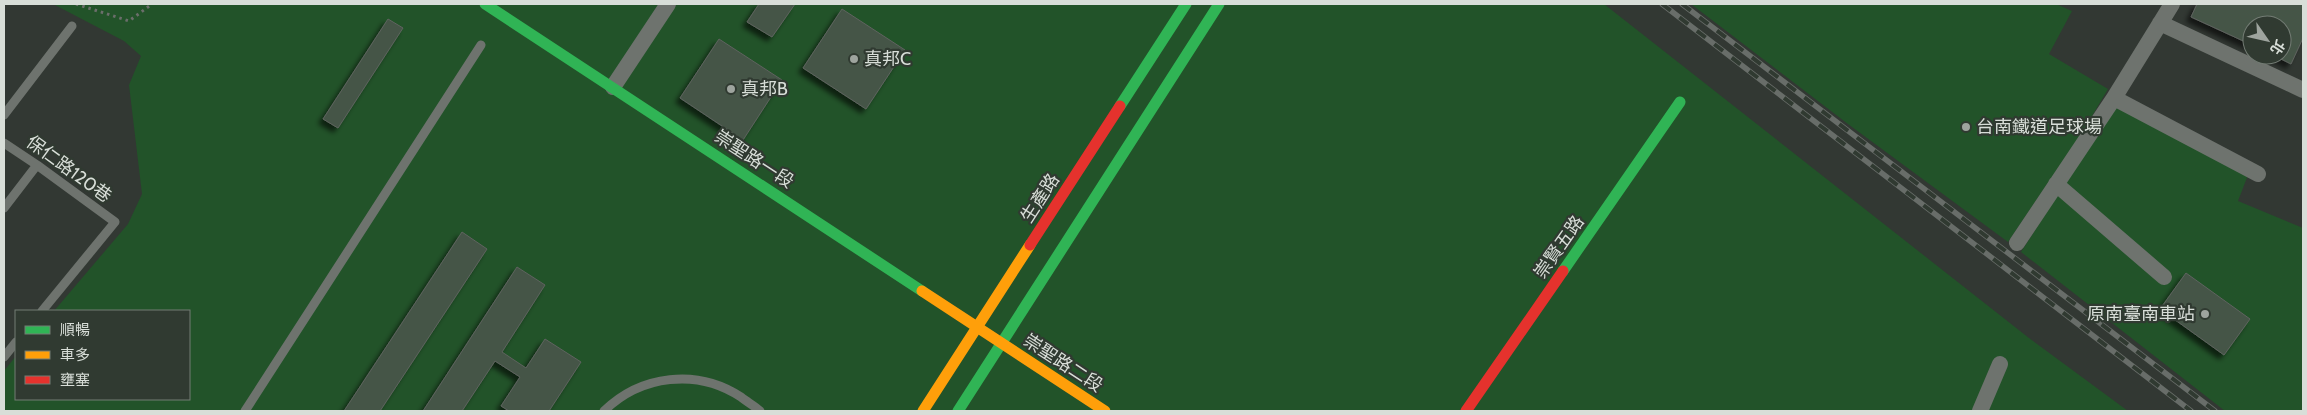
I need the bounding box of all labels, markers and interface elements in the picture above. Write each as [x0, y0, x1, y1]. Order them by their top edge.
north arrow [2242, 15, 2292, 65]
text: 北 [2266, 36, 2289, 58]
place label: 真邦C [864, 48, 911, 70]
marker: 真邦C [848, 53, 860, 65]
place label: 真邦B [741, 78, 788, 100]
marker: 真邦B [725, 83, 737, 95]
place label: 台南鐵道足球場 [1976, 116, 2102, 138]
marker: 台南鐵道足球場 [1960, 121, 1972, 133]
street label: 崇聖路一段 [710, 125, 798, 193]
street label: 保仁路120巷 [22, 131, 116, 207]
street label: 生產路 [1016, 169, 1064, 227]
street label: 崇賢五路 [1529, 211, 1589, 283]
place label: 原南臺南車站 [2087, 303, 2195, 325]
marker: 原南臺南車站 [2199, 308, 2211, 320]
legend [15, 310, 190, 400]
text: 順暢 [60, 321, 90, 339]
street label: 崇聖路二段 [1019, 329, 1107, 397]
text: 車多 [60, 346, 90, 364]
text: 壅塞 [60, 371, 90, 389]

